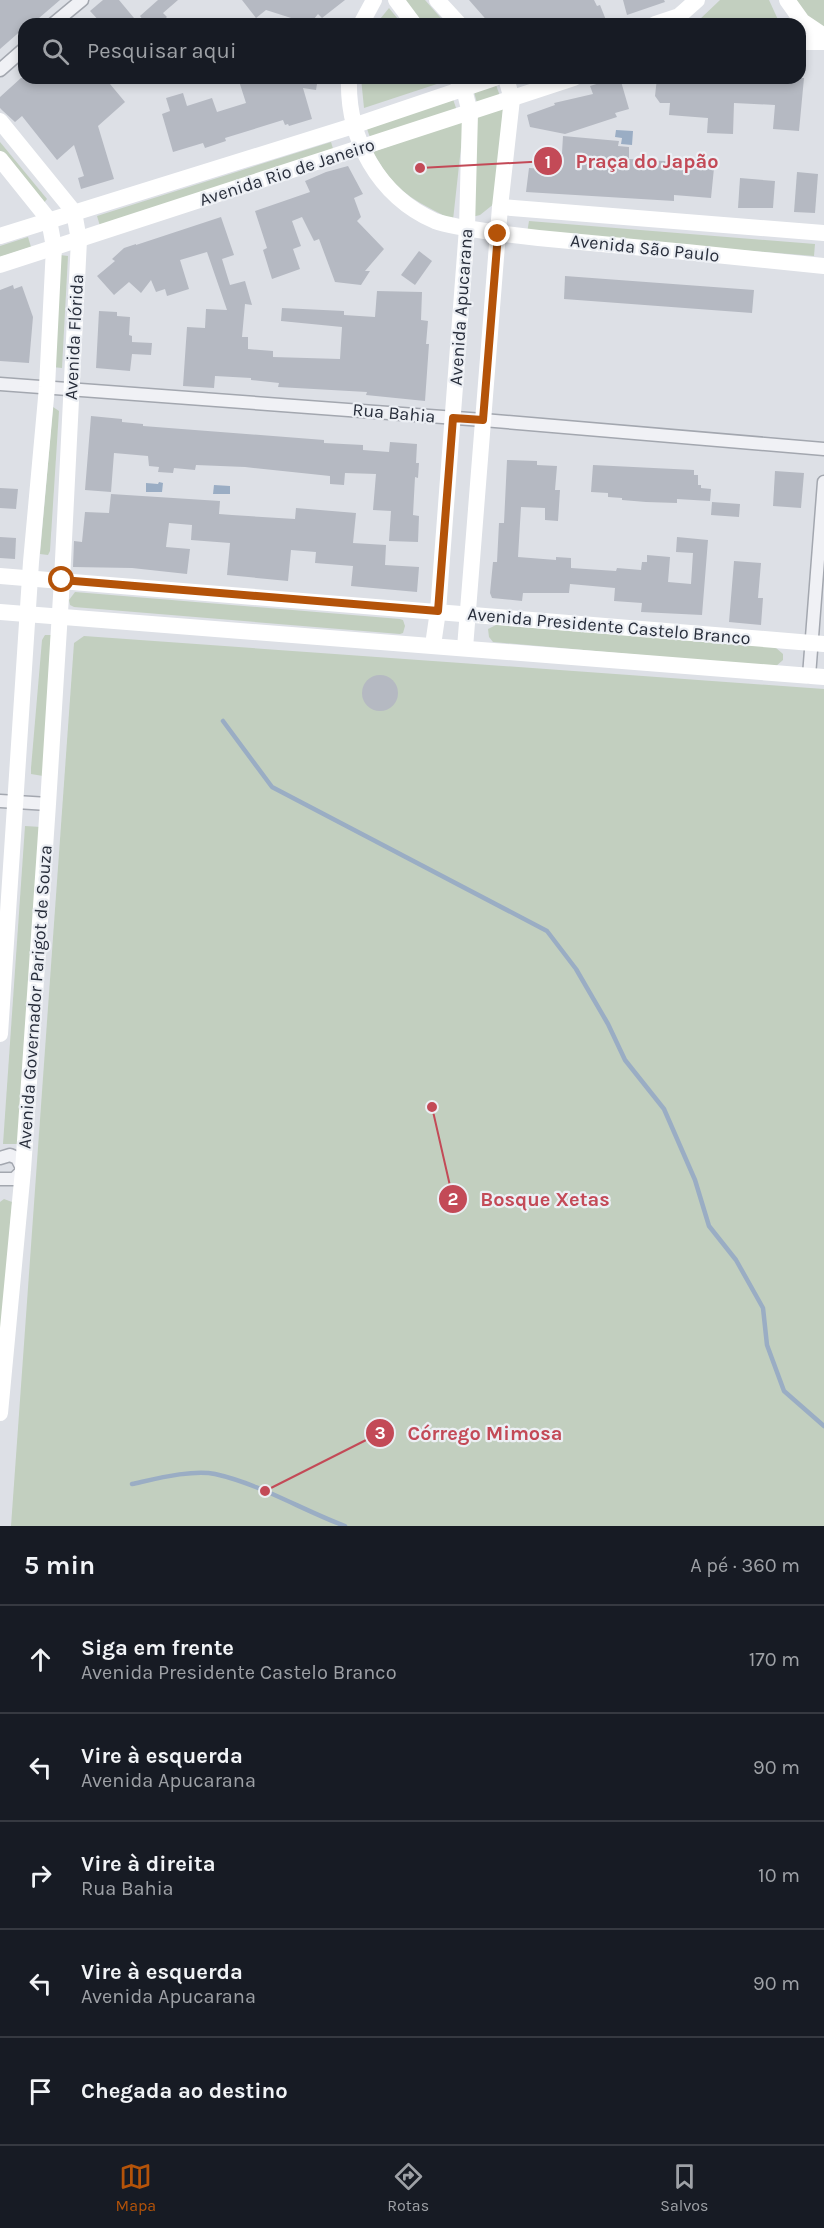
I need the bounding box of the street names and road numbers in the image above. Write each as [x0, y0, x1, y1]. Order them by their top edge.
street label: Avenida Rio de Janeiro [197, 133, 377, 211]
street label: Avenida Apucarana [445, 228, 477, 386]
street label: Avenida São Paulo [569, 229, 721, 267]
street label: Avenida Flórida [60, 273, 88, 401]
street label: Rua Bahia [352, 398, 436, 428]
street label: Avenida Presidente Castelo Branco [467, 603, 751, 649]
street label: Avenida Governador Parigot de Souza [13, 844, 57, 1150]

